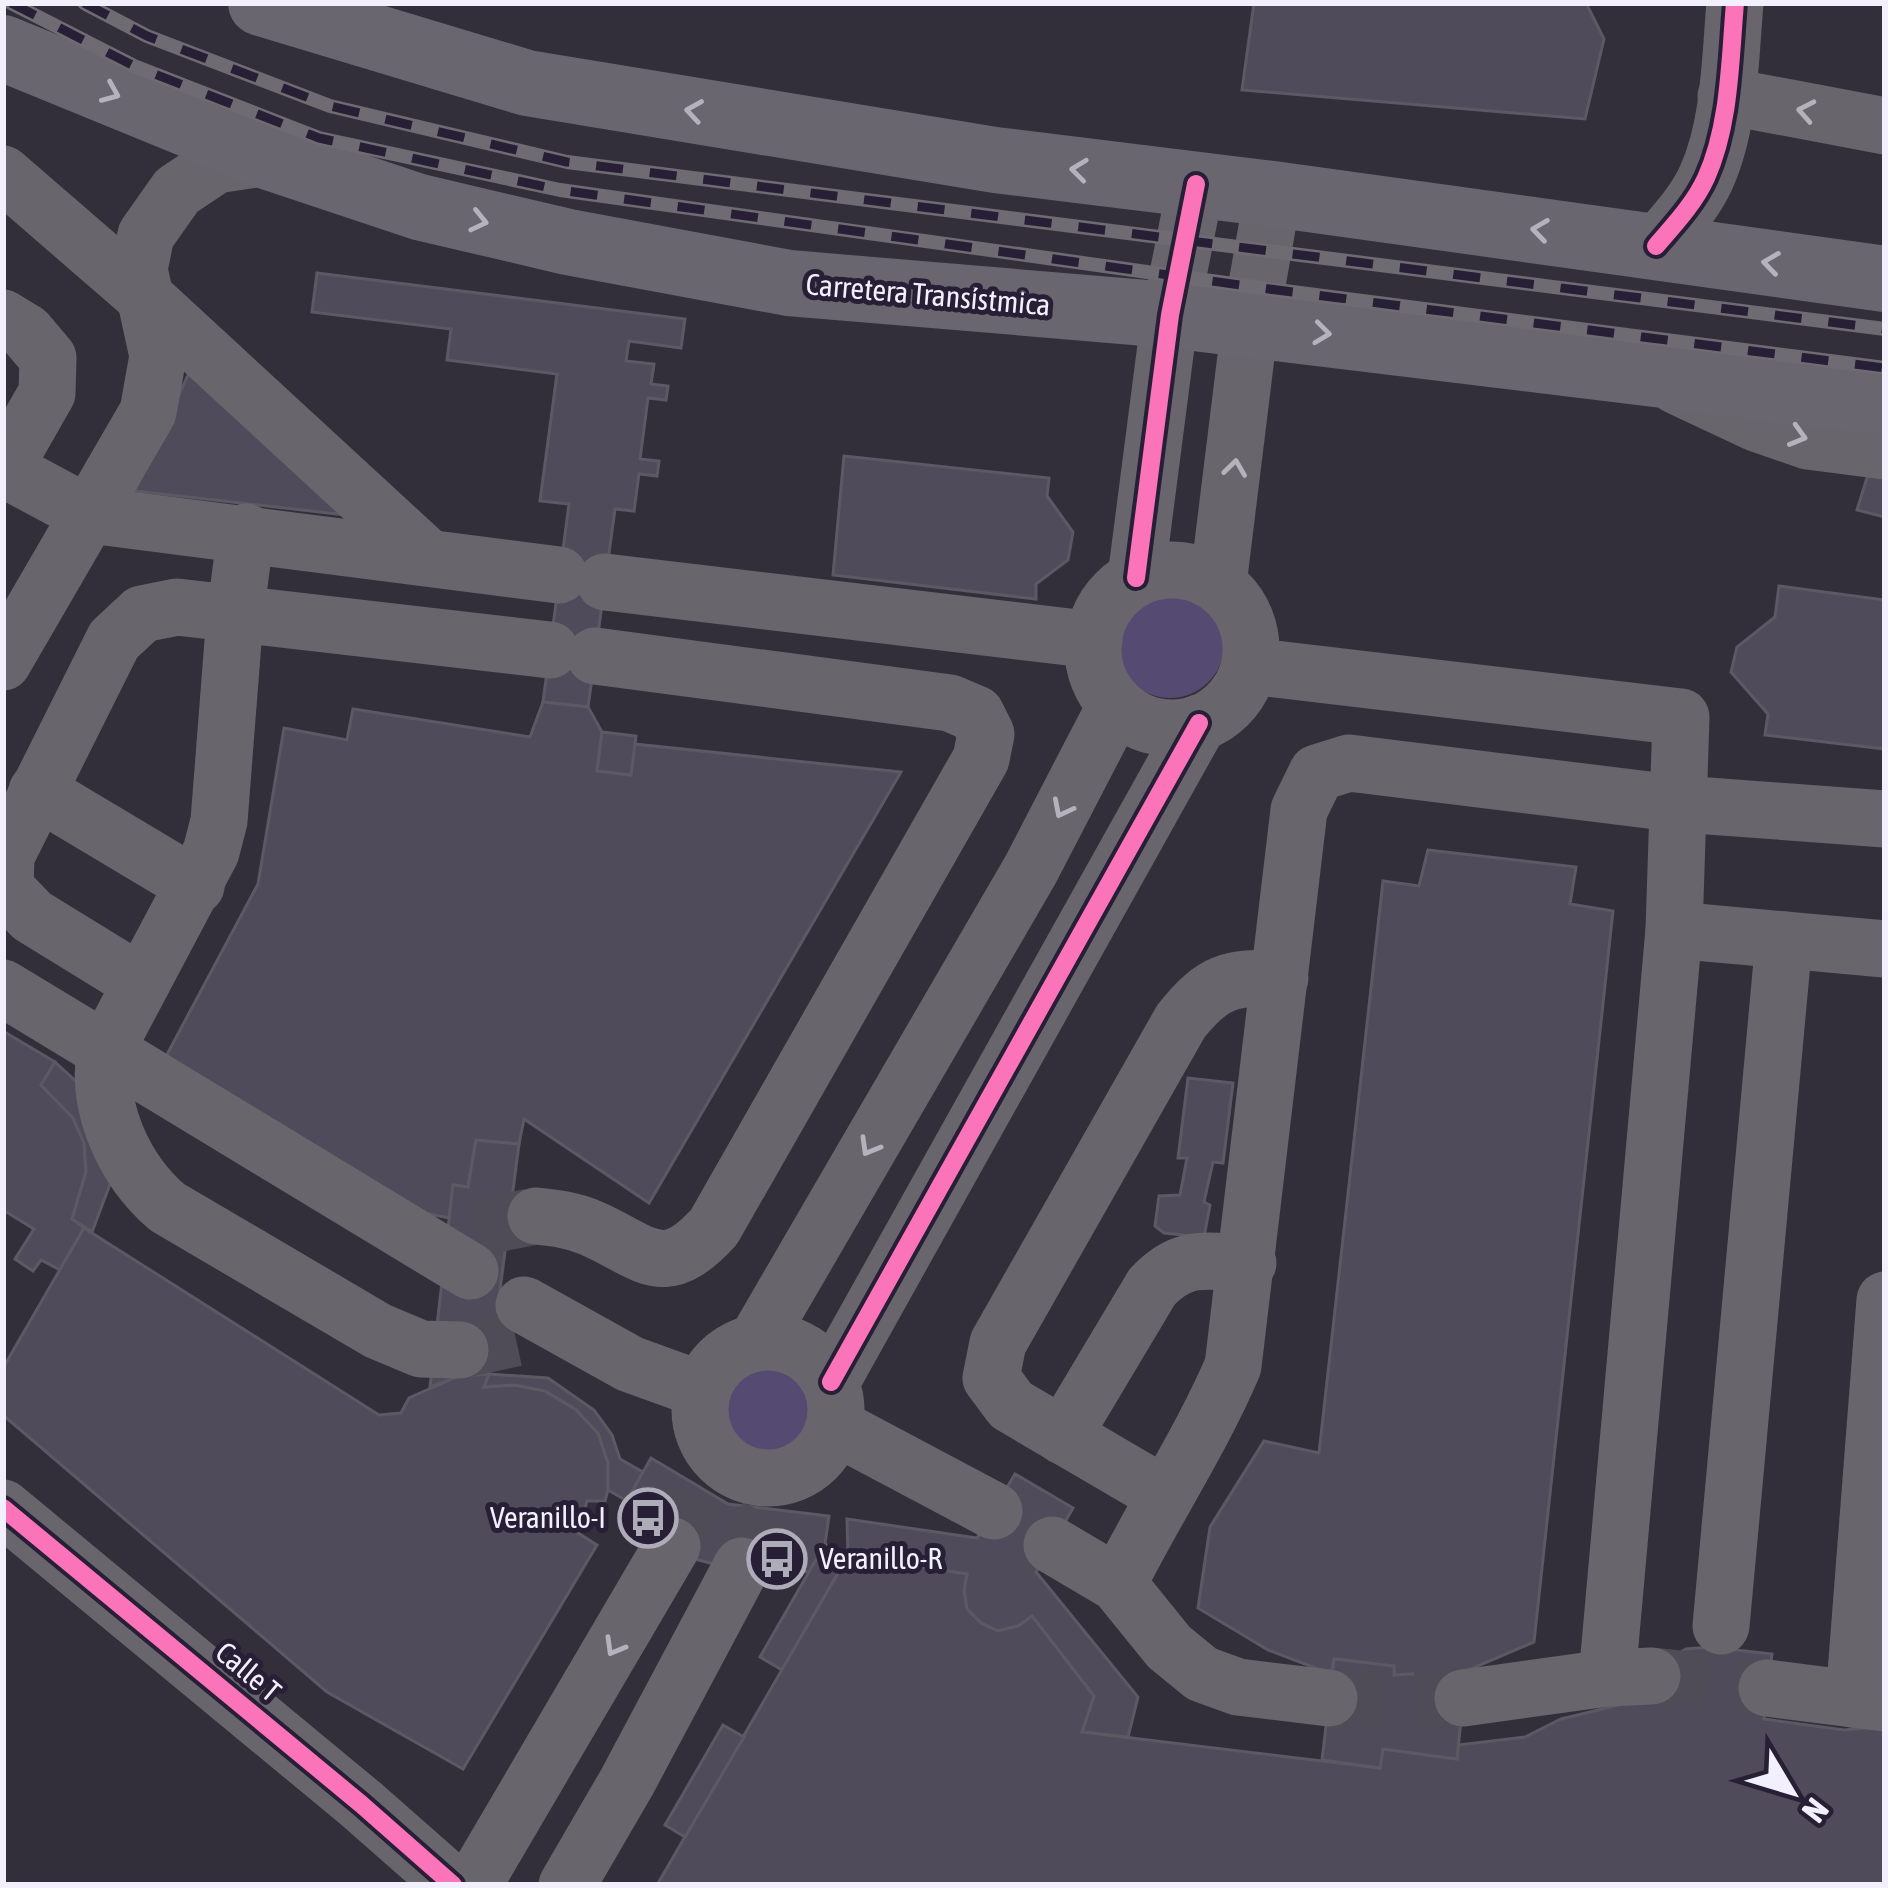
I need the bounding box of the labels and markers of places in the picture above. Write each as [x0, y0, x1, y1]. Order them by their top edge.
bus stop icon: Veranillo-I [617, 1487, 679, 1549]
place label: Veranillo-I [490, 1500, 606, 1534]
bus stop icon: Veranillo-R [746, 1528, 808, 1590]
place label: Veranillo-R [819, 1541, 942, 1575]

